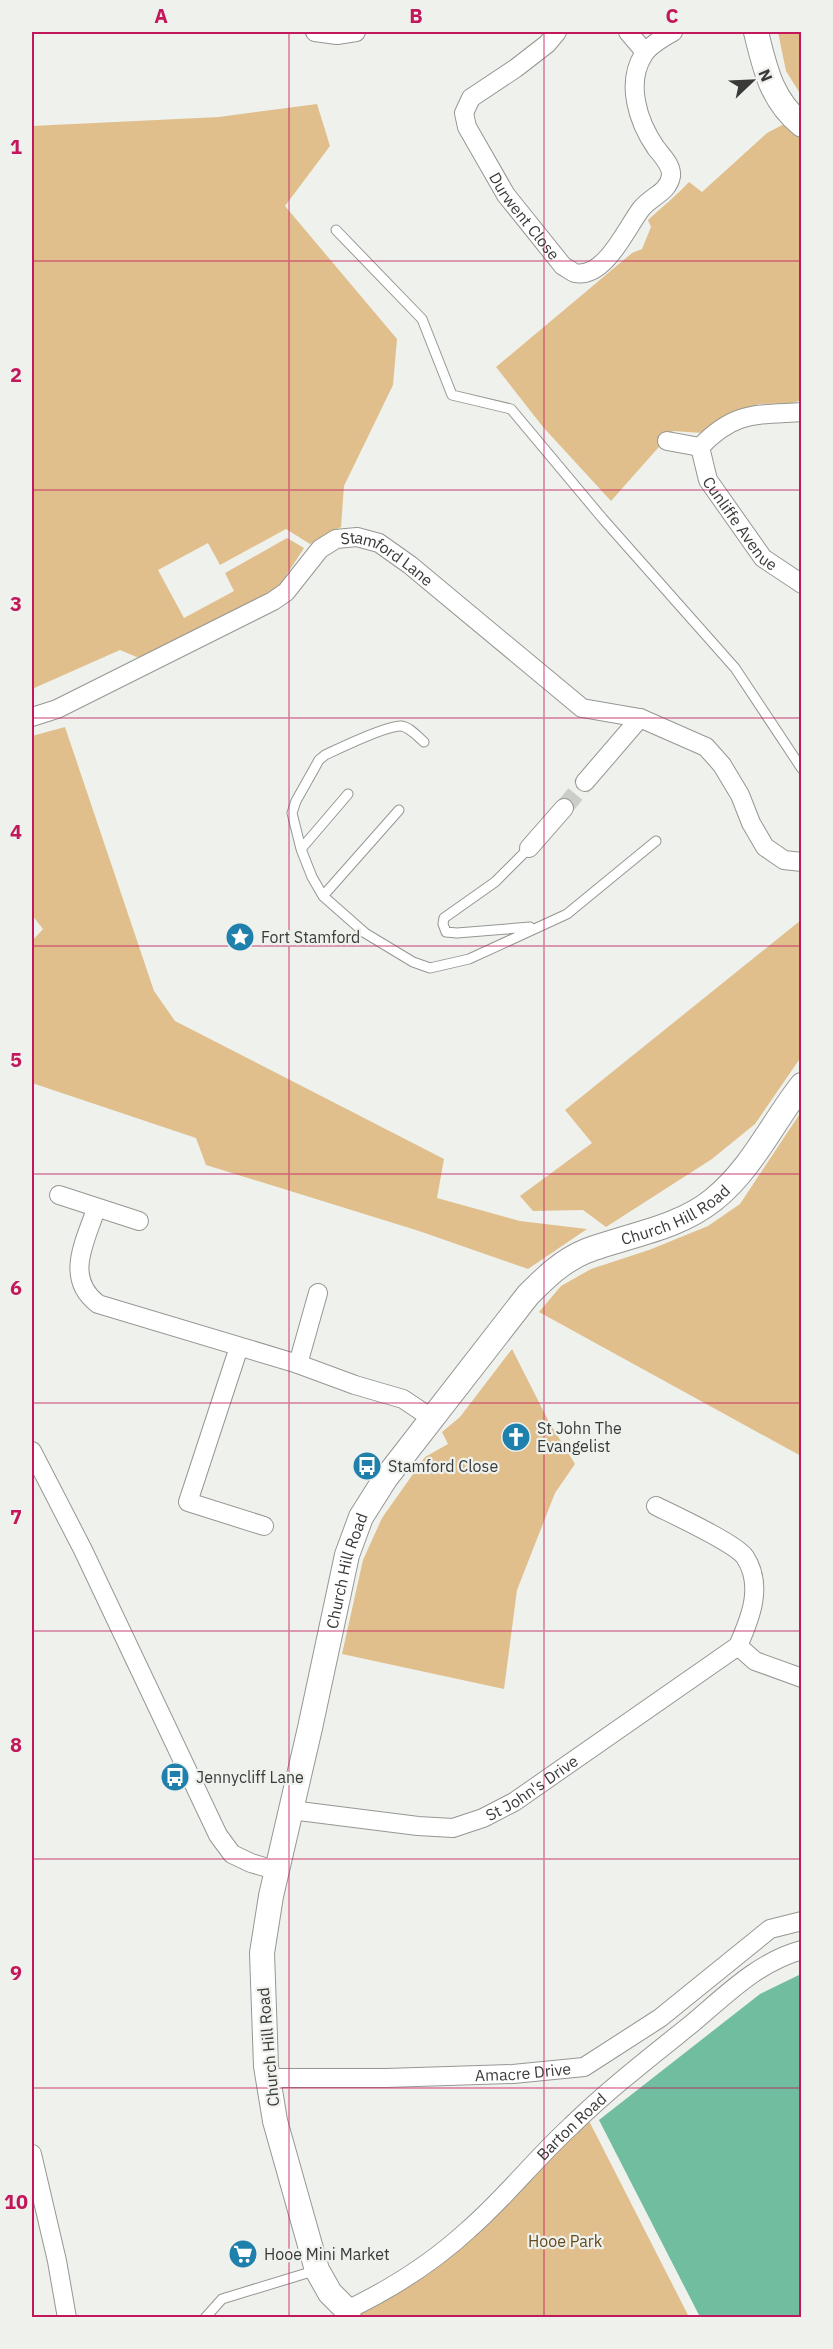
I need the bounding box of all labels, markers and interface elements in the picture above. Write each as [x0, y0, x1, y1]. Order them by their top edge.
text: A [154, 2, 168, 29]
text: B [409, 2, 423, 29]
text: C [665, 2, 679, 29]
north arrow [722, 51, 782, 111]
text: N [754, 66, 777, 84]
text: 1 [10, 133, 22, 160]
street label: Durwent Close [485, 169, 564, 264]
text: 2 [10, 361, 22, 388]
street label: Cunliffe Avenue [699, 472, 781, 575]
street label: Stamford Lane [339, 527, 438, 590]
text: 3 [10, 590, 22, 617]
text: 4 [10, 818, 22, 845]
place icon: Fort Stamford [224, 921, 256, 953]
place label: Fort Stamford [261, 927, 360, 947]
text: 5 [10, 1046, 22, 1073]
street label: Church Hill Road [618, 1180, 734, 1249]
text: 6 [10, 1274, 22, 1301]
place label: St John The Evangelist [537, 1418, 622, 1456]
church icon: St John The Evangelist [500, 1421, 532, 1453]
bus stop icon: Stamford Close [351, 1450, 383, 1482]
place label: Stamford Close [388, 1456, 498, 1476]
text: 7 [10, 1503, 22, 1530]
street label: Church Hill Road [322, 1510, 372, 1631]
text: 8 [10, 1731, 22, 1758]
street label: St John's Drive [482, 1750, 582, 1825]
bus stop icon: Jennycliff Lane [159, 1761, 191, 1793]
place label: Jennycliff Lane [196, 1767, 304, 1787]
text: 9 [10, 1959, 22, 1986]
street label: Church Hill Road [253, 1987, 283, 2107]
street label: Amacre Drive [474, 2058, 572, 2085]
street label: Barton Road [532, 2088, 610, 2164]
text: 10 [4, 2188, 28, 2215]
park label: Hooe Park [528, 2231, 603, 2251]
supermarket icon: Hooe Mini Market [227, 2238, 259, 2270]
place label: Hooe Mini Market [264, 2244, 390, 2264]

